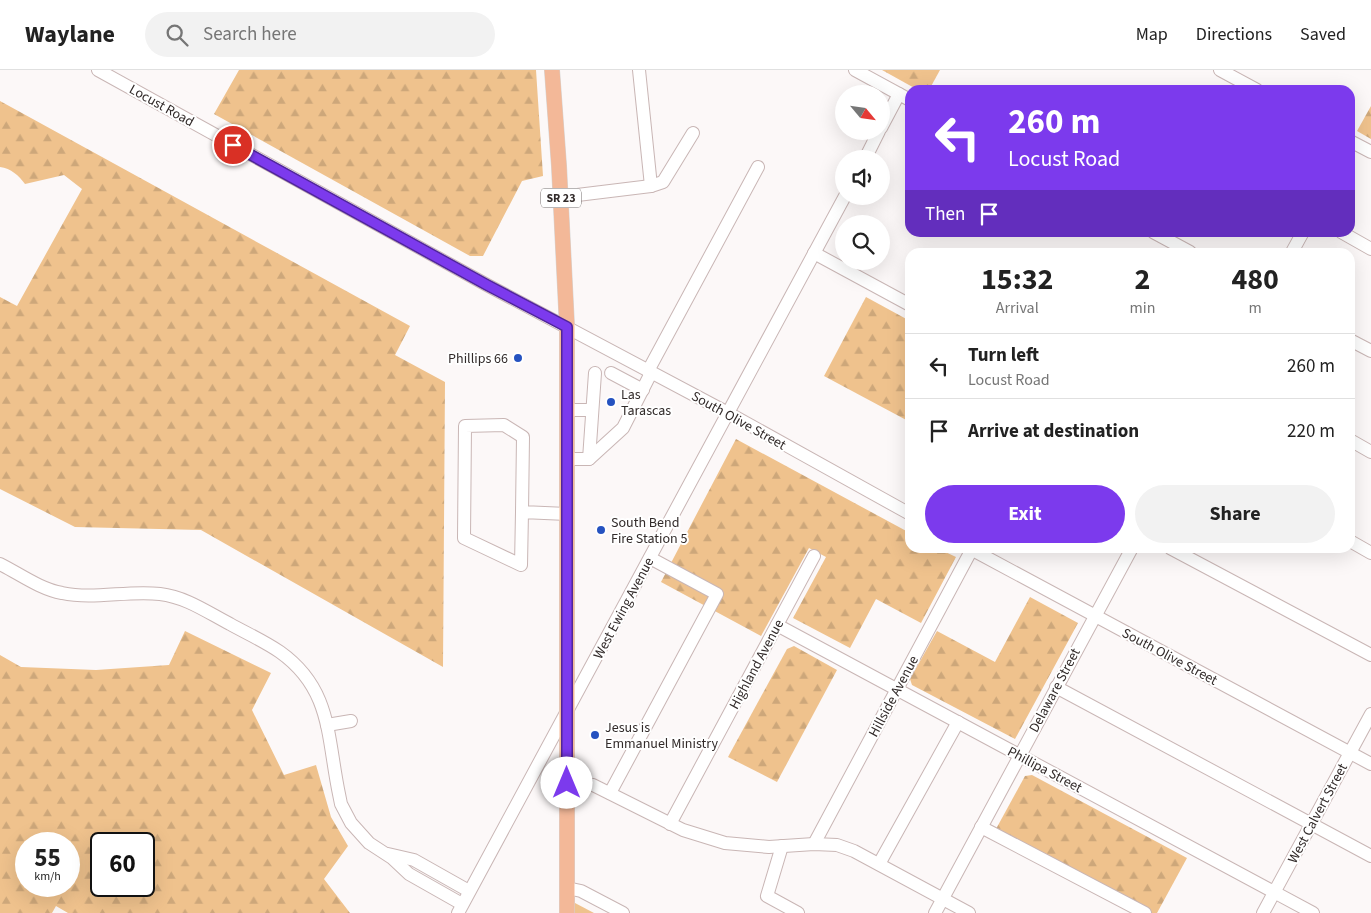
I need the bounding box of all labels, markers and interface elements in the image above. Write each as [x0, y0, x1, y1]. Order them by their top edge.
search box [145, 12, 495, 57]
text: Waylane [25, 17, 115, 52]
icon: search [163, 21, 191, 49]
text: Search here [203, 21, 297, 48]
text: Map [1136, 22, 1168, 47]
text: Directions [1196, 22, 1272, 47]
text: Saved [1300, 22, 1346, 47]
street label: Locust Road [125, 80, 198, 132]
north arrow [835, 85, 890, 140]
map controls [835, 85, 890, 270]
text: 260 m [1008, 97, 1100, 147]
icon: left [925, 105, 990, 170]
pin [212, 124, 254, 166]
icon: arrive [219, 131, 247, 159]
text: Locust Road [1008, 143, 1120, 175]
button: sound [835, 150, 890, 205]
road number: SR 23 [541, 189, 581, 208]
icon: arrive [975, 200, 1003, 228]
text: Then [925, 201, 965, 228]
button: search [835, 215, 890, 270]
text: 15:32 [981, 258, 1053, 301]
text: 2 [1134, 258, 1150, 301]
text: 480 [1231, 258, 1279, 301]
text: Arrival [996, 297, 1039, 319]
text: min [1129, 297, 1155, 319]
text: m [1249, 297, 1262, 319]
text: Turn left [968, 342, 1039, 369]
place label: Phillips 66 [448, 349, 508, 369]
marker: Phillips 66 [512, 352, 524, 364]
icon: left [925, 352, 953, 380]
text: 260 m [1287, 353, 1335, 380]
text: Locust Road [968, 369, 1050, 391]
place label: Las Tarascas [621, 385, 671, 421]
street label: South Olive Street [688, 387, 790, 455]
marker: Las Tarascas [605, 396, 617, 408]
icon: arrive [925, 417, 953, 445]
text: Arrive at destination [968, 418, 1139, 445]
text: 220 m [1287, 418, 1335, 445]
button: Exit [925, 485, 1125, 543]
button: Share [1135, 485, 1335, 543]
place label: South Bend Fire Station 5 [611, 513, 687, 549]
marker: South Bend Fire Station 5 [595, 524, 607, 536]
street label: West Ewing Avenue [589, 554, 659, 663]
street label: Highland Avenue [725, 616, 789, 713]
street label: South Olive Street [1118, 623, 1221, 691]
street label: Delaware Street [1024, 645, 1086, 736]
street label: Hillside Avenue [864, 652, 924, 741]
place label: Jesus is Emmanuel Ministry [605, 718, 718, 754]
marker: Jesus is Emmanuel Ministry [589, 729, 601, 741]
street label: Phillipa Street [1004, 742, 1086, 798]
position arrow [540, 756, 592, 808]
street label: West Calvert Street [1283, 760, 1353, 867]
speed limit sign: 60 [90, 832, 155, 897]
text: 55 [34, 840, 61, 876]
text: km/h [34, 868, 61, 885]

